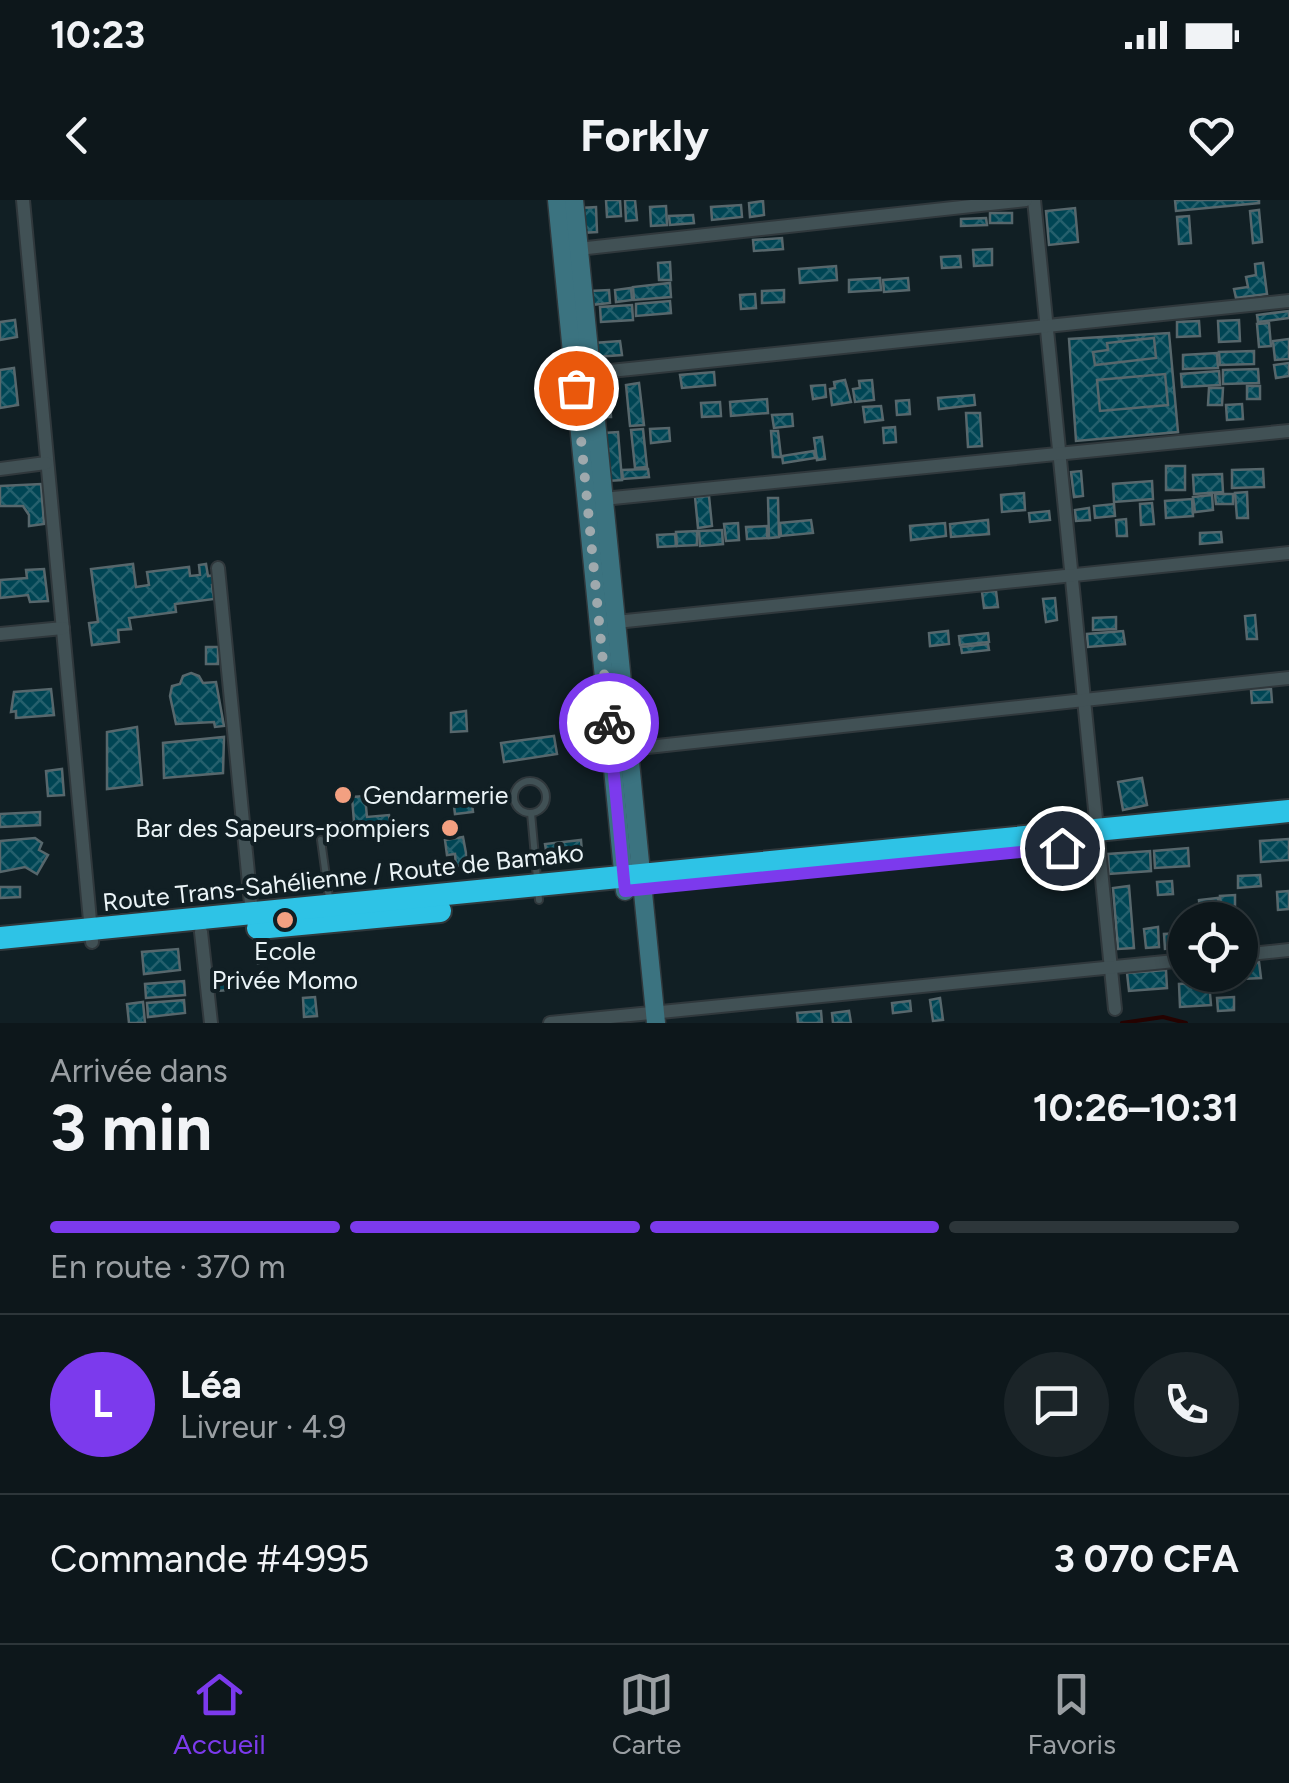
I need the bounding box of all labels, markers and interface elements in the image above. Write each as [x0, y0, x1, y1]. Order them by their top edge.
text: 10:23 [50, 12, 145, 58]
icon: back [50, 108, 105, 163]
text: Forkly [580, 108, 709, 162]
icon: heart [1184, 108, 1239, 163]
pin [534, 346, 619, 431]
icon: bag [549, 361, 604, 416]
courier [559, 673, 659, 773]
icon: bike [582, 696, 637, 751]
place label: Gendarmerie [363, 780, 508, 810]
marker: Gendarmerie [332, 784, 354, 806]
pin [1020, 806, 1105, 891]
place label: Bar des Sapeurs-pompiers [135, 813, 430, 843]
marker: Bar des Sapeurs-pompiers [439, 817, 461, 839]
icon: home [1035, 821, 1090, 876]
street label: Route Trans-Sahélienne / Route de Bamako [101, 837, 585, 917]
map controls [1168, 902, 1258, 992]
button: locate [1168, 902, 1258, 992]
marker: Ecole Privée Momo [274, 909, 296, 931]
place label: Ecole Privée Momo [212, 936, 358, 995]
text: Arrivée dans [50, 1052, 228, 1090]
text: 10:26–10:31 [1033, 1085, 1239, 1131]
text: 3 min [50, 1088, 212, 1166]
text: En route · 370 m [50, 1248, 286, 1286]
button: chat [1004, 1352, 1109, 1457]
button: phone [1134, 1352, 1239, 1457]
text: Léa [180, 1362, 242, 1408]
text: L [92, 1381, 113, 1427]
text: Livreur · 4.9 [180, 1408, 346, 1446]
text: Commande #4995 [50, 1536, 369, 1582]
text: 3 070 CFA [1054, 1536, 1239, 1582]
tab: Accueil [173, 1667, 266, 1761]
tab: Carte [612, 1667, 681, 1761]
tab: Favoris [1027, 1667, 1116, 1761]

